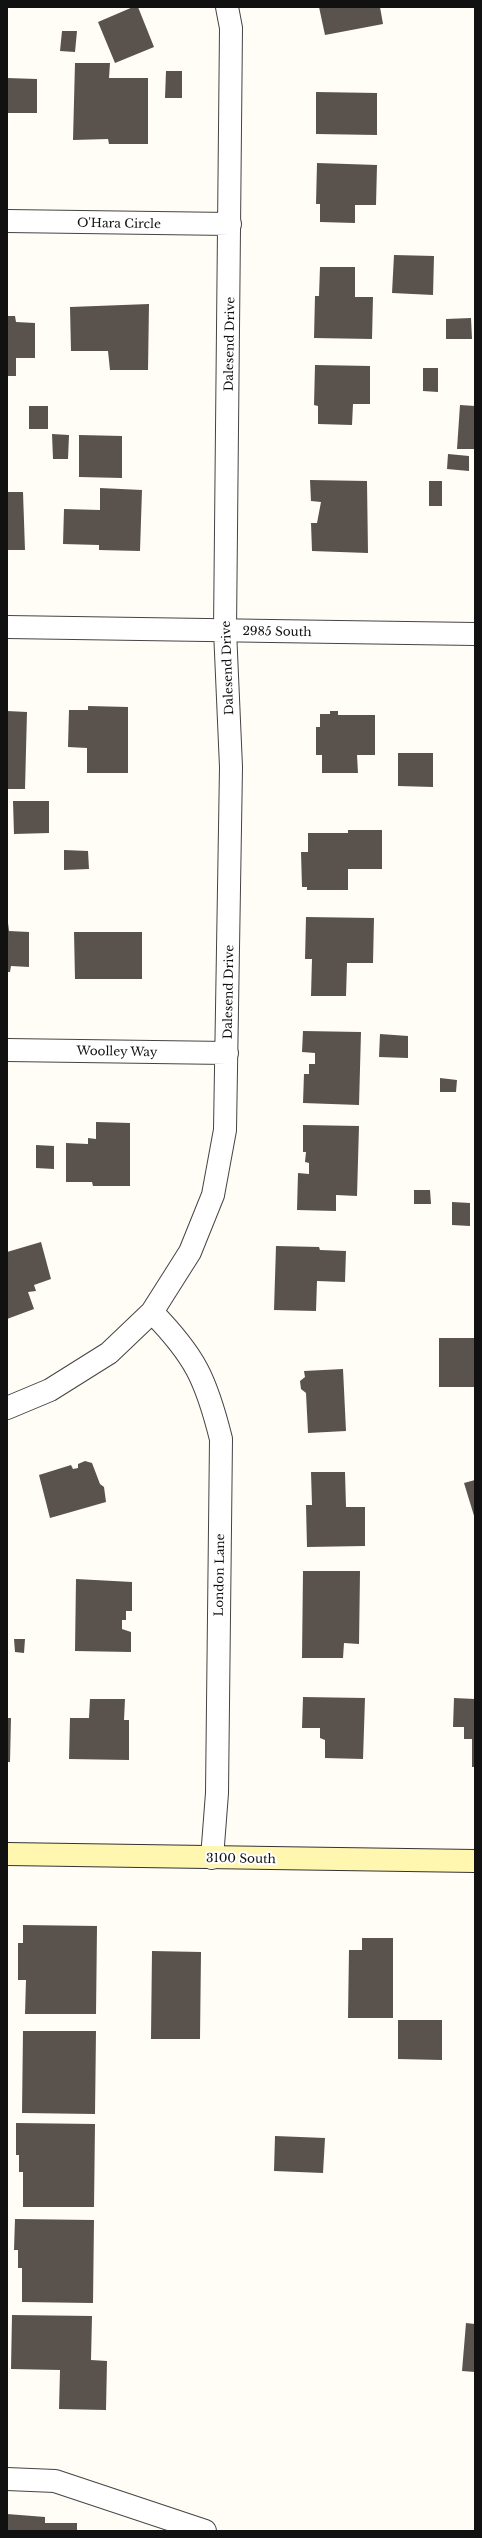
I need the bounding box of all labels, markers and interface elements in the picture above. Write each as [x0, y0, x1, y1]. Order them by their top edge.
street label: O'Hara Circle [77, 215, 161, 231]
street label: Dalesend Drive [221, 297, 237, 391]
street label: Dalesend Drive [218, 620, 236, 715]
street label: 2985 South [242, 623, 312, 639]
street label: Dalesend Drive [220, 945, 236, 1039]
street label: Woolley Way [75, 1043, 158, 1059]
street label: London Lane [211, 1533, 227, 1617]
street label: 3100 South [206, 1850, 276, 1866]

